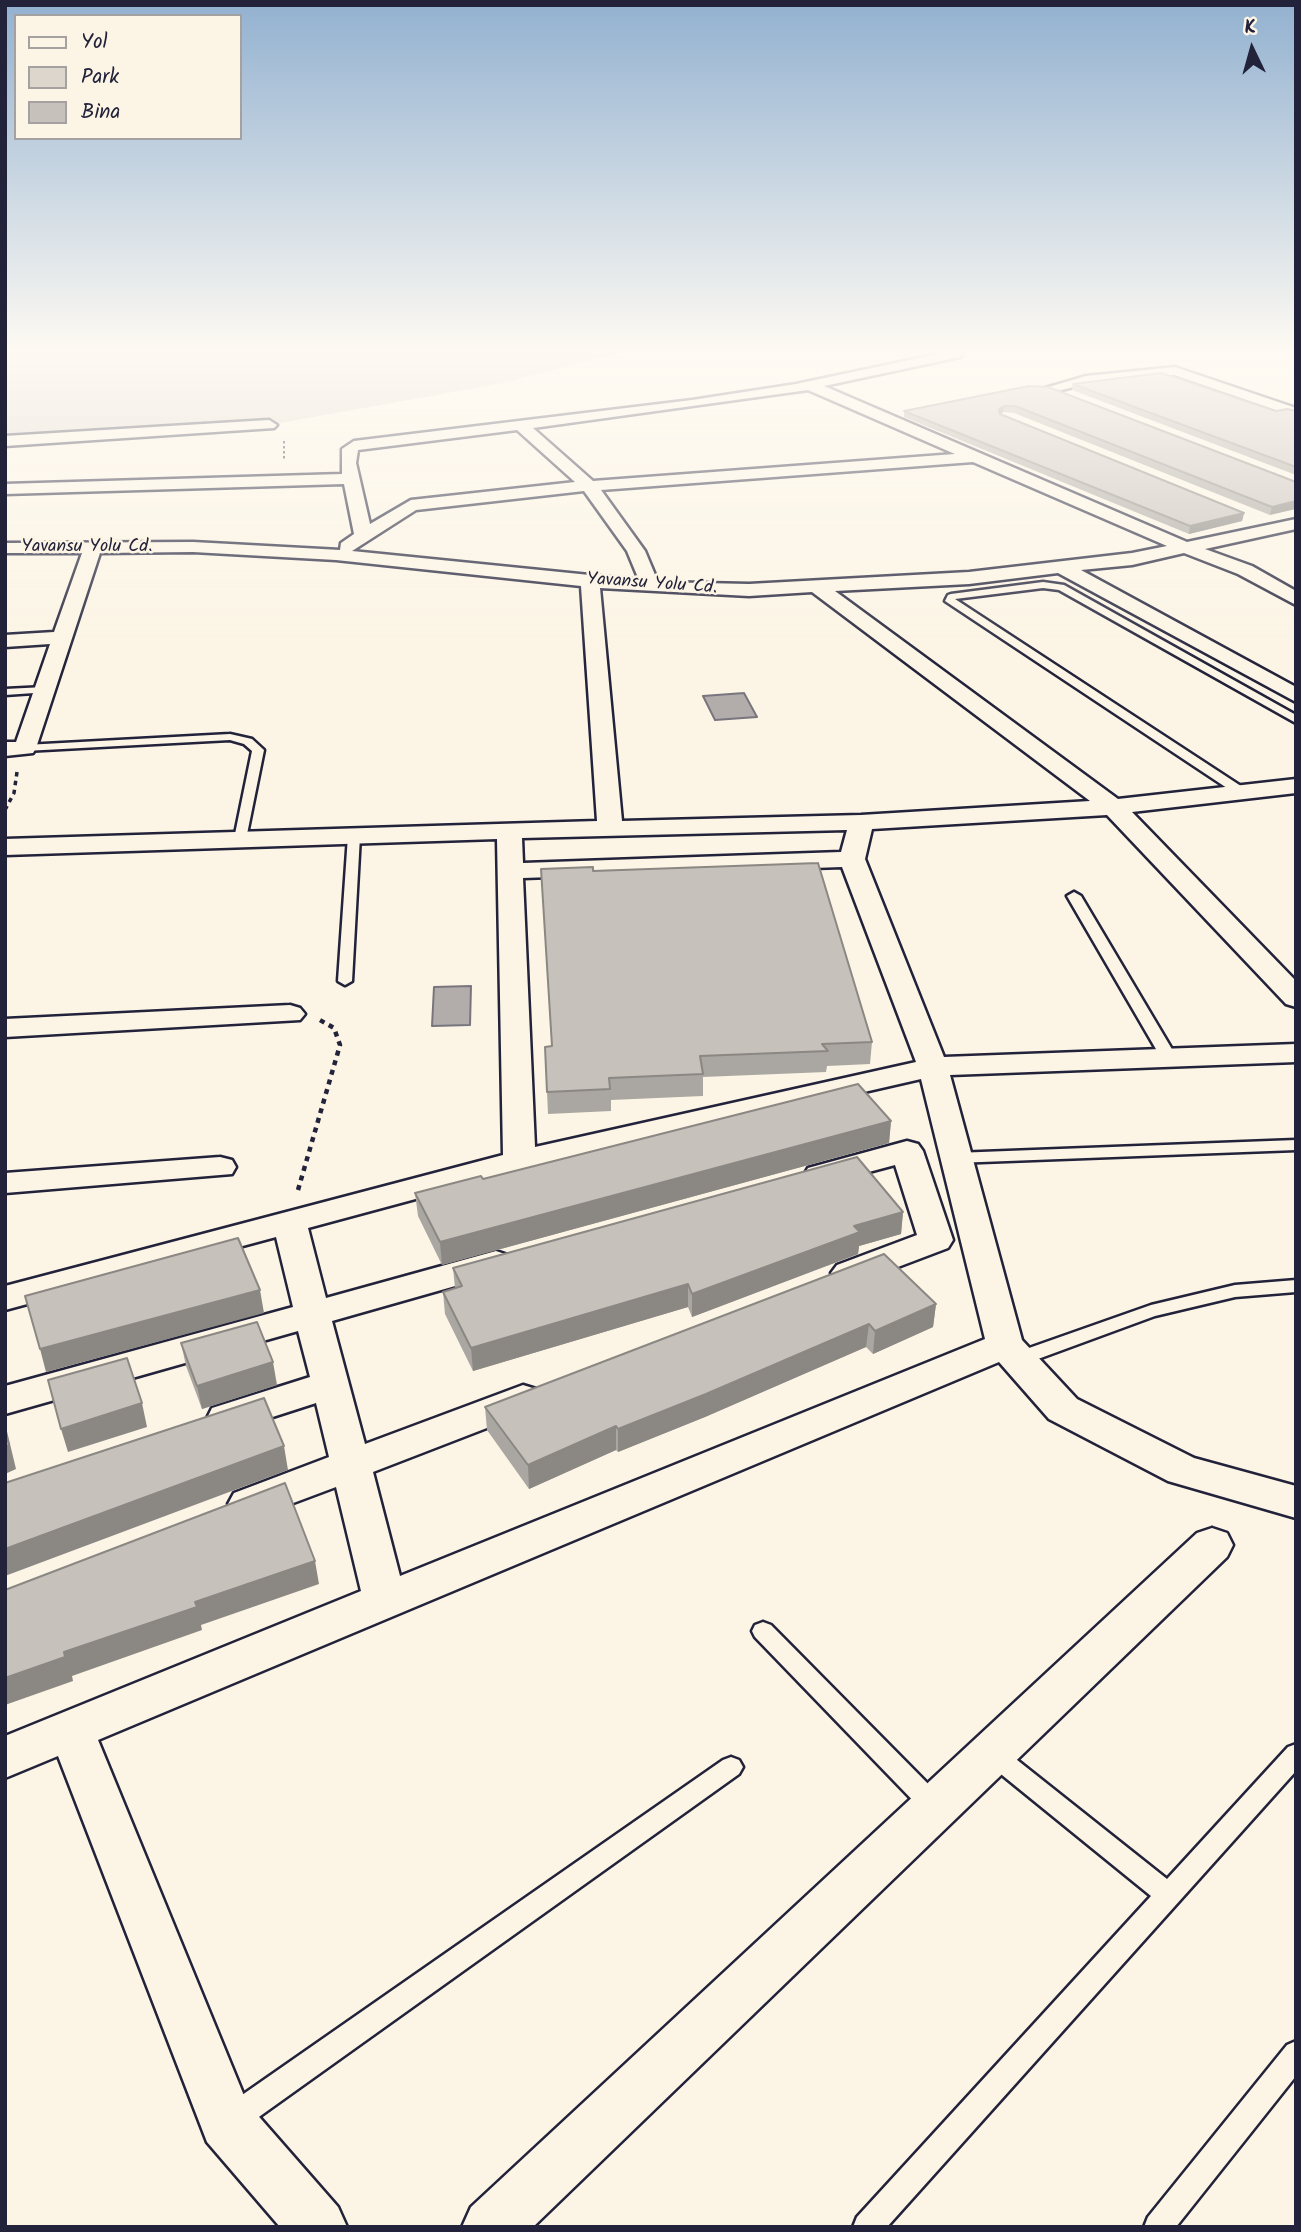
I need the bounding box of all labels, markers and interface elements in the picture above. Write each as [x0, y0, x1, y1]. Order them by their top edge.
text: K [1243, 13, 1257, 44]
legend [14, 14, 242, 140]
north arrow [1217, 14, 1287, 84]
text: Yol [81, 26, 108, 59]
text: Park [81, 61, 119, 94]
text: Bina [81, 96, 120, 129]
street label: Yavansu Yolu Cd. [22, 537, 152, 559]
street label: Yavansu Yolu Cd. [586, 570, 718, 600]

